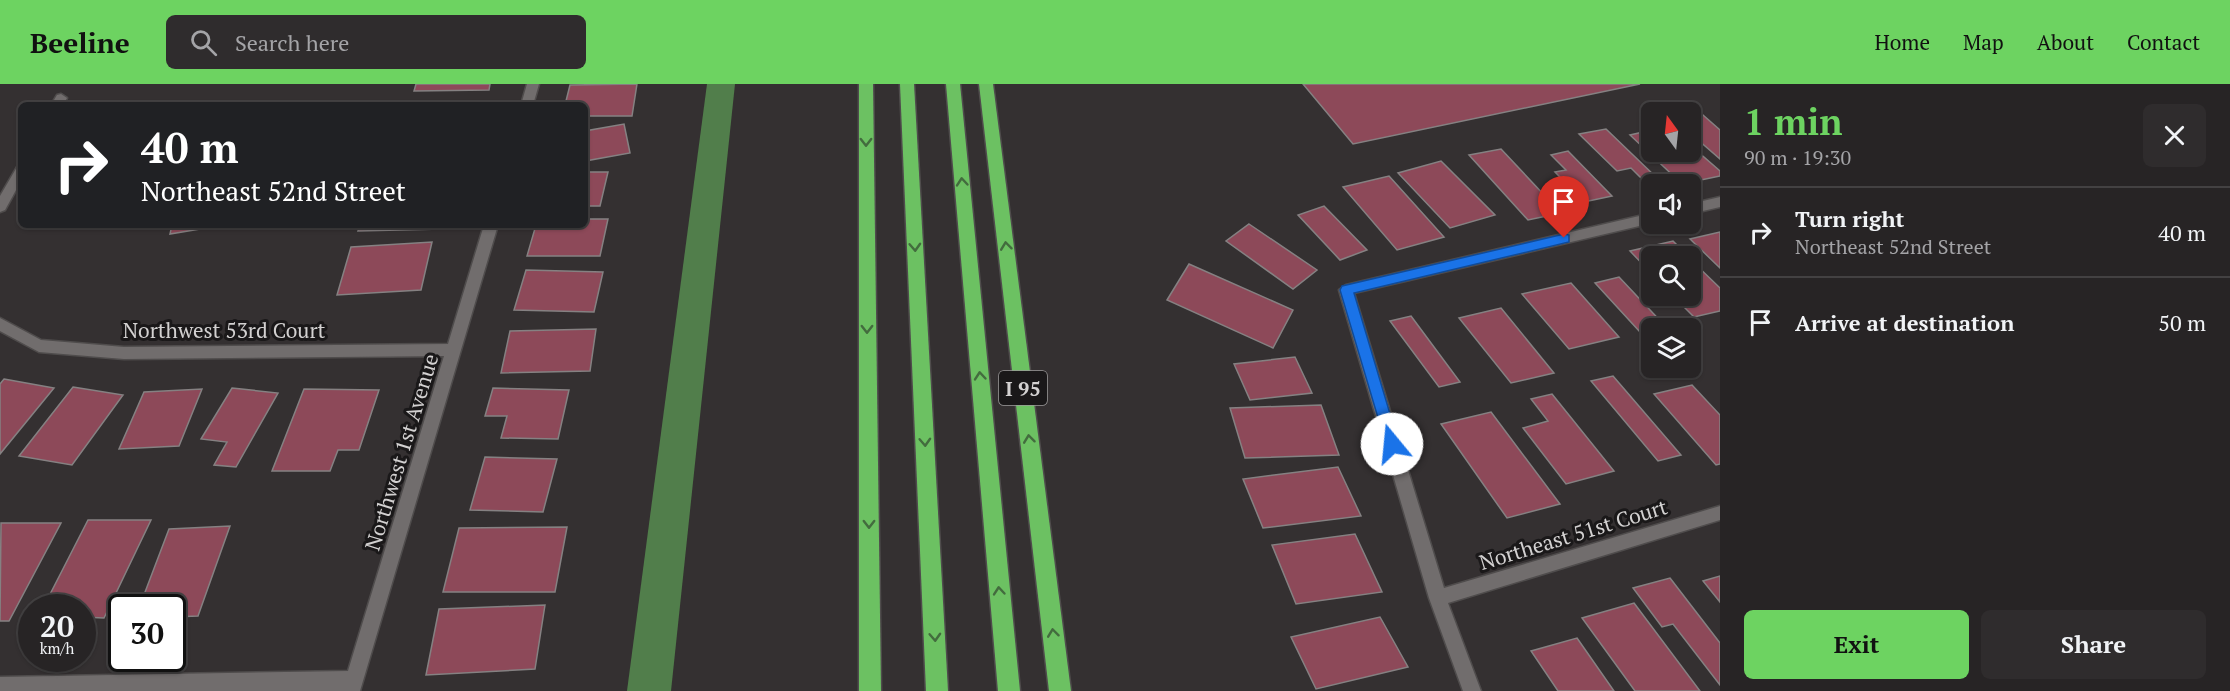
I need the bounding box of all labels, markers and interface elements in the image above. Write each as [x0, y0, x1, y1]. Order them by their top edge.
search box [166, 15, 586, 69]
text: Beeline [30, 24, 130, 61]
icon: search [187, 26, 220, 59]
text: Search here [235, 28, 349, 57]
text: Home [1874, 28, 1930, 56]
text: Map [1963, 28, 2004, 56]
text: About [2037, 28, 2094, 56]
text: Contact [2127, 28, 2200, 56]
text: 1 min [1744, 98, 1842, 145]
north arrow [1641, 102, 1701, 162]
map controls [1641, 102, 1701, 378]
button: close [2143, 104, 2206, 167]
text: 40 m [141, 119, 239, 175]
icon: right [42, 126, 120, 204]
one-way arrow [860, 138, 872, 147]
text: 90 m · 19:30 [1744, 144, 1851, 171]
text: Northeast 52nd Street [141, 173, 406, 209]
button: sound [1641, 174, 1701, 234]
pin [1538, 176, 1589, 238]
one-way arrow [956, 177, 969, 186]
icon: arrive [1547, 185, 1580, 218]
text: Turn right [1795, 204, 1904, 233]
icon: right [1744, 216, 1777, 249]
text: 40 m [2158, 218, 2206, 247]
text: Northeast 52nd Street [1795, 233, 1991, 260]
one-way arrow [1000, 241, 1012, 250]
one-way arrow [909, 243, 922, 252]
button: search [1641, 246, 1701, 306]
icon: arrive [1744, 306, 1777, 339]
text: Arrive at destination [1795, 308, 2014, 337]
text: 50 m [2158, 308, 2206, 337]
street label: Northwest 53rd Court [123, 316, 325, 344]
button: layers [1641, 318, 1701, 378]
one-way arrow [861, 324, 874, 333]
street label: Northwest 1st Avenue [358, 350, 444, 554]
one-way arrow [974, 371, 987, 380]
road number: I 95 [999, 371, 1047, 405]
position arrow [1360, 412, 1424, 476]
one-way arrow [1023, 435, 1036, 444]
one-way arrow [918, 438, 931, 447]
street label: Northeast 51st Court [1476, 492, 1671, 576]
one-way arrow [863, 519, 875, 528]
one-way arrow [993, 586, 1006, 595]
speed limit sign: 30 [108, 594, 186, 672]
text: 20 [40, 606, 74, 646]
button: Exit [1744, 610, 1969, 679]
button: Share [1981, 610, 2206, 679]
one-way arrow [1047, 628, 1059, 638]
one-way arrow [928, 632, 941, 641]
text: km/h [40, 638, 74, 658]

